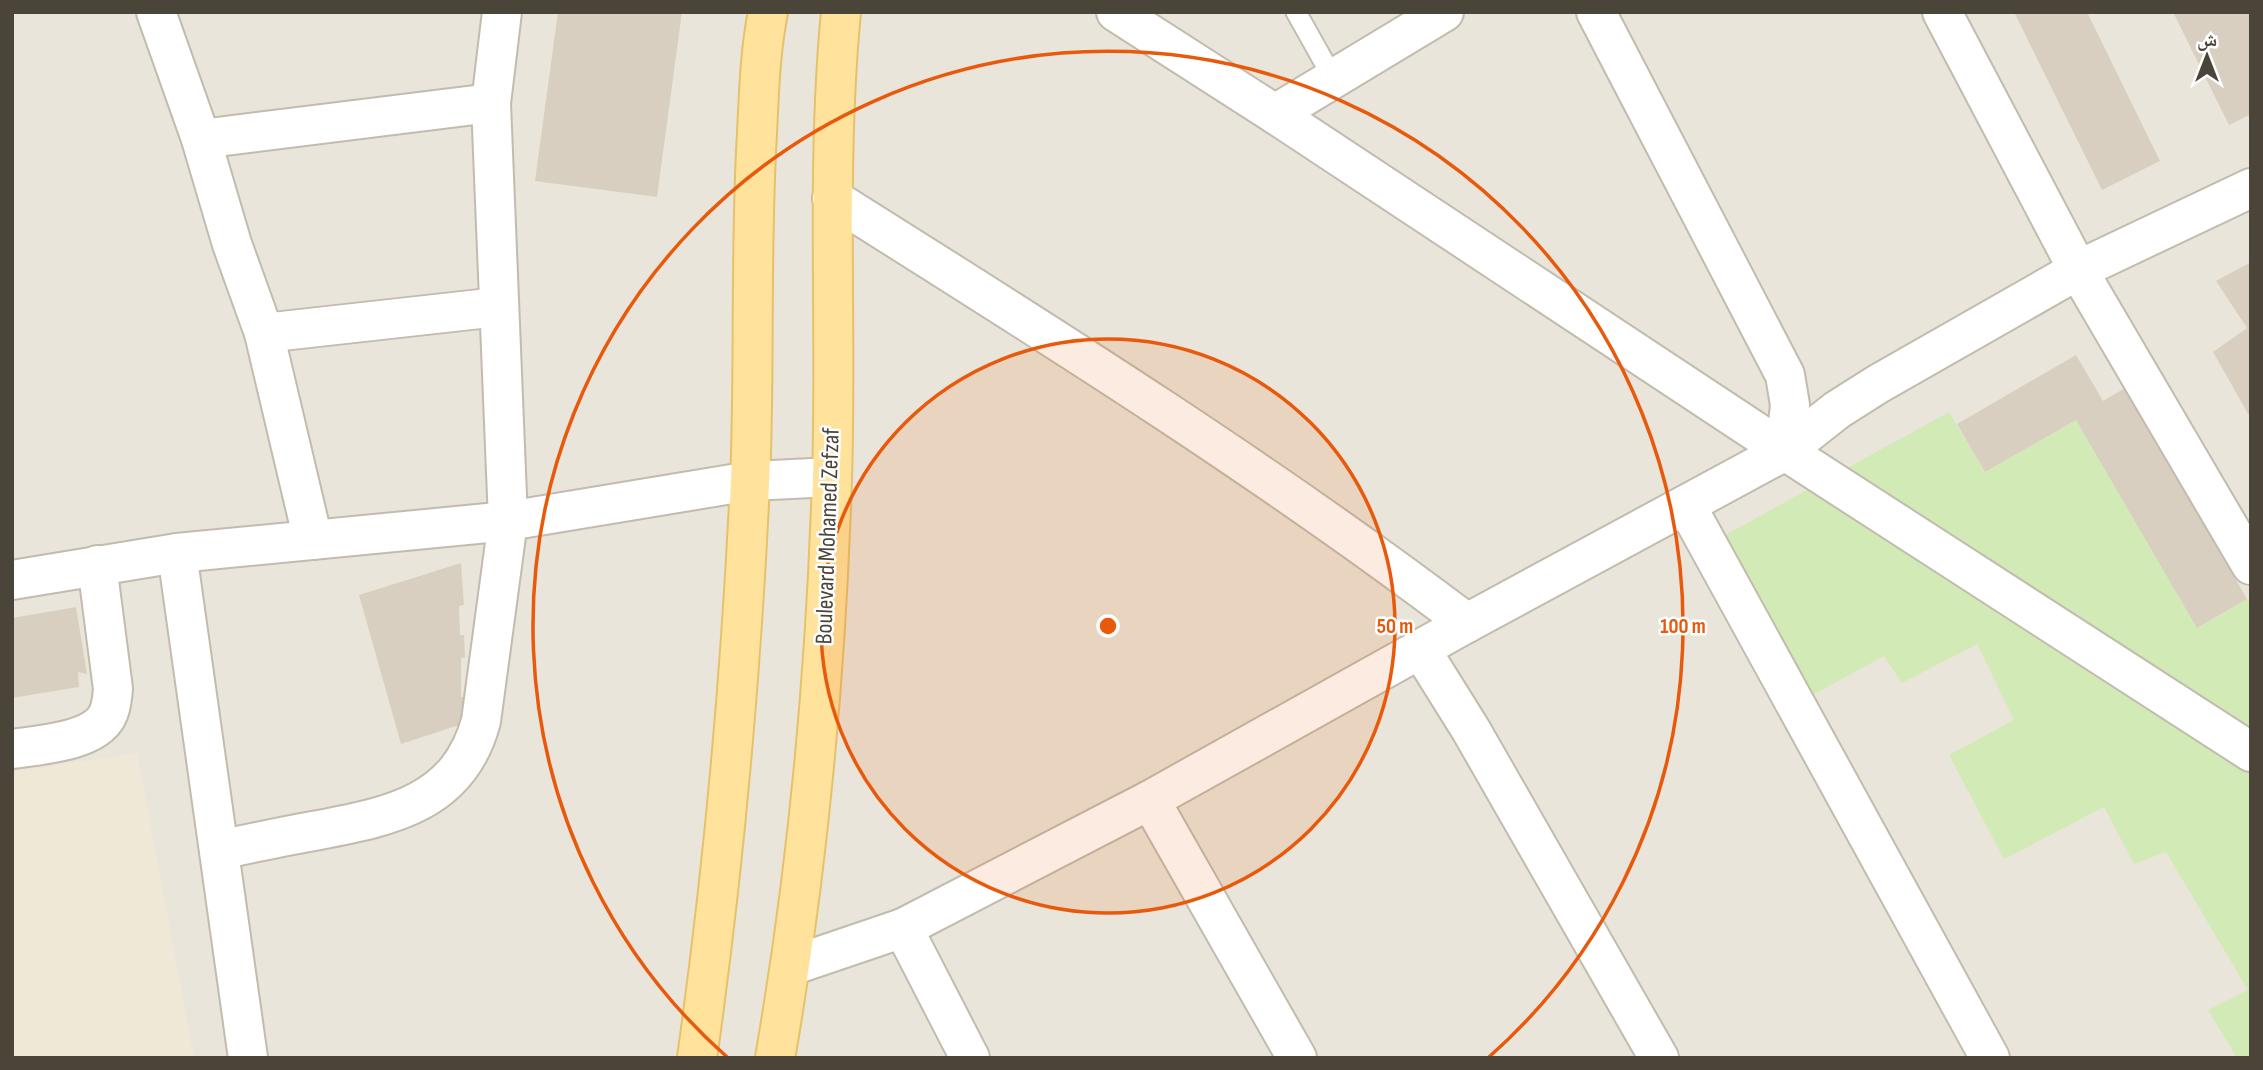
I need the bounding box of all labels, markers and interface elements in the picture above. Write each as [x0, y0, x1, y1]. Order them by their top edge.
north arrow [2172, 21, 2242, 91]
text: ش [2197, 29, 2217, 52]
street label: Boulevard Mohamed Zefzaf [809, 426, 846, 645]
centre of rings [1096, 614, 1120, 638]
text: 50 m [1377, 614, 1413, 639]
text: 100 m [1660, 614, 1706, 639]

